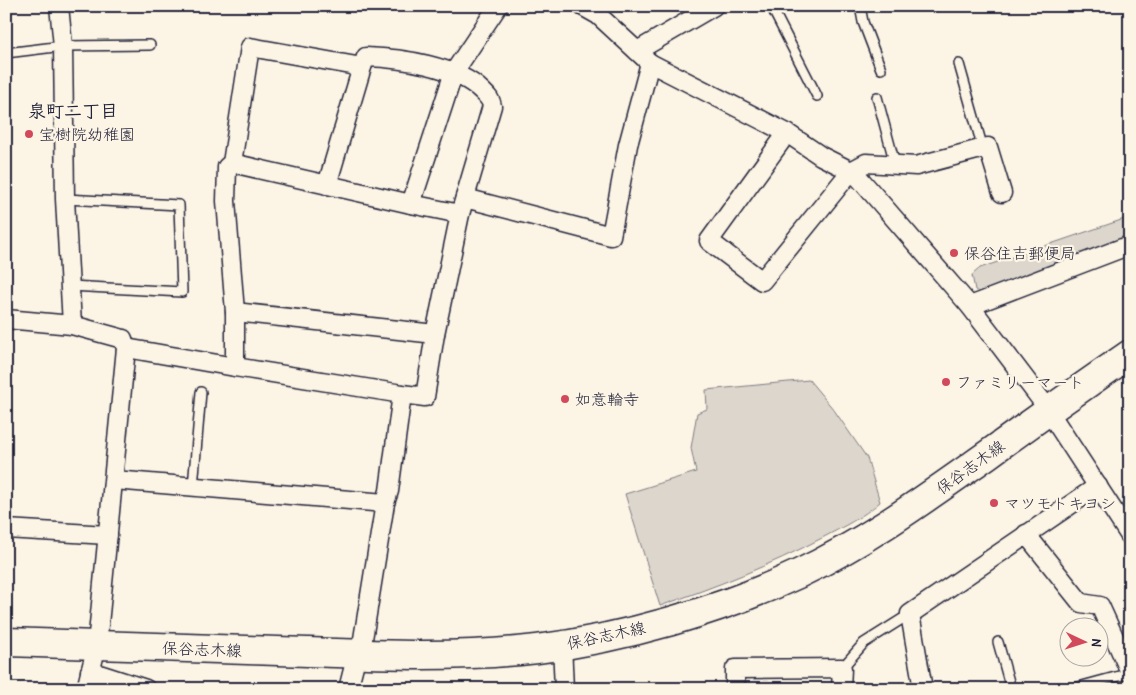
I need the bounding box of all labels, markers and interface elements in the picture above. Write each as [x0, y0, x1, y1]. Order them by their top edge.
district label: 泉町二丁目 [28, 98, 118, 123]
place label: 宝樹院幼稚園 [39, 123, 135, 145]
marker: 宝樹院幼稚園 [23, 128, 35, 140]
place label: 保谷住吉郵便局 [964, 242, 1076, 264]
marker: 保谷住吉郵便局 [948, 247, 960, 259]
place label: ファミリーマート [956, 371, 1084, 393]
marker: ファミリーマート [940, 376, 952, 388]
place label: 如意輪寺 [575, 388, 639, 410]
marker: 如意輪寺 [559, 393, 571, 405]
street label: 保谷志木線 [931, 435, 1009, 499]
place label: マツモトキヨシ [1004, 492, 1116, 514]
marker: マツモトキヨシ [988, 497, 1000, 509]
street label: 保谷志木線 [565, 616, 647, 654]
north arrow [1058, 618, 1108, 668]
street label: 保谷志木線 [162, 637, 242, 661]
text: N [1088, 639, 1107, 648]

